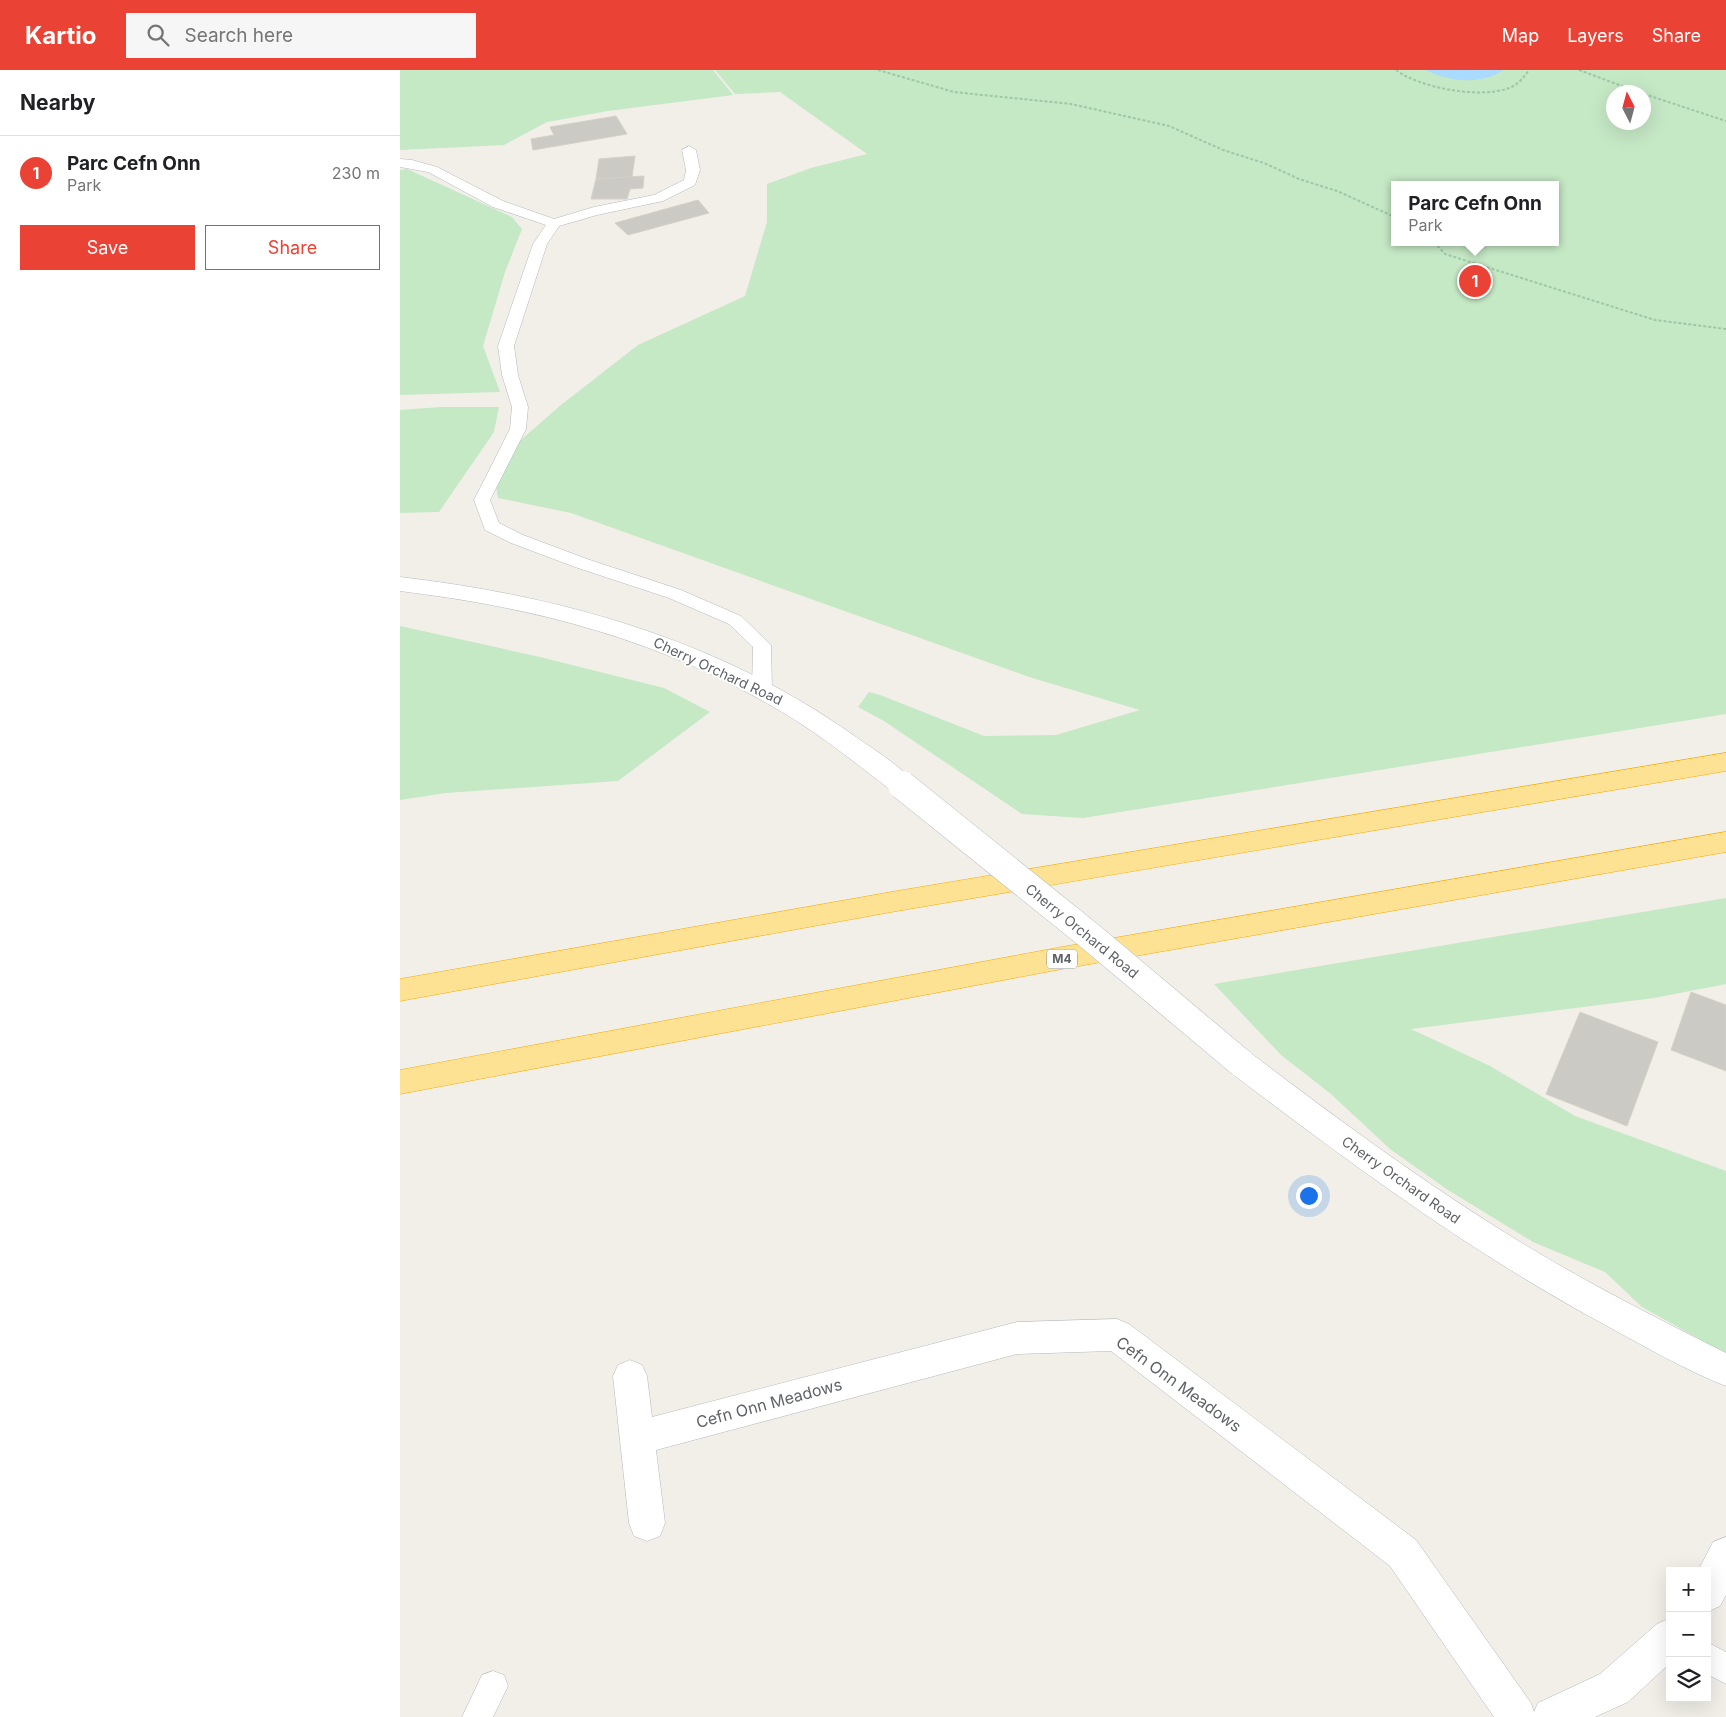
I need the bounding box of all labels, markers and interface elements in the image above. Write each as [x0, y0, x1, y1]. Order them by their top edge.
search box [126, 13, 476, 58]
text: Kartio [25, 21, 96, 50]
icon: search [144, 21, 172, 49]
text: Search here [184, 24, 293, 47]
text: Map [1502, 25, 1539, 46]
text: Layers [1567, 25, 1624, 46]
text: Share [1652, 25, 1701, 46]
north arrow [1606, 85, 1651, 130]
text: Nearby [20, 90, 95, 115]
text: Parc Cefn Onn [67, 152, 201, 175]
text: 1 [33, 163, 39, 183]
text: 230 m [332, 163, 380, 183]
text: Park [67, 175, 101, 195]
popup [1391, 181, 1559, 246]
text: Parc Cefn Onn [1408, 192, 1542, 215]
text: Park [1408, 215, 1442, 235]
button: Save [20, 225, 195, 270]
button: Share [205, 225, 380, 270]
pin: 1 [1459, 262, 1491, 300]
street label: Cherry Orchard Road [651, 633, 786, 708]
street label: Cherry Orchard Road [1022, 880, 1142, 981]
road number: M4 [1047, 950, 1077, 969]
street label: Cherry Orchard Road [1339, 1132, 1464, 1227]
your location [1296, 1183, 1322, 1209]
street label: Cefn Onn Meadows [1112, 1332, 1246, 1436]
street label: Cefn Onn Meadows [694, 1374, 844, 1432]
map controls [1666, 1567, 1711, 1702]
button: + [1666, 1567, 1711, 1612]
button: − [1666, 1612, 1711, 1657]
button: layers [1666, 1657, 1711, 1702]

